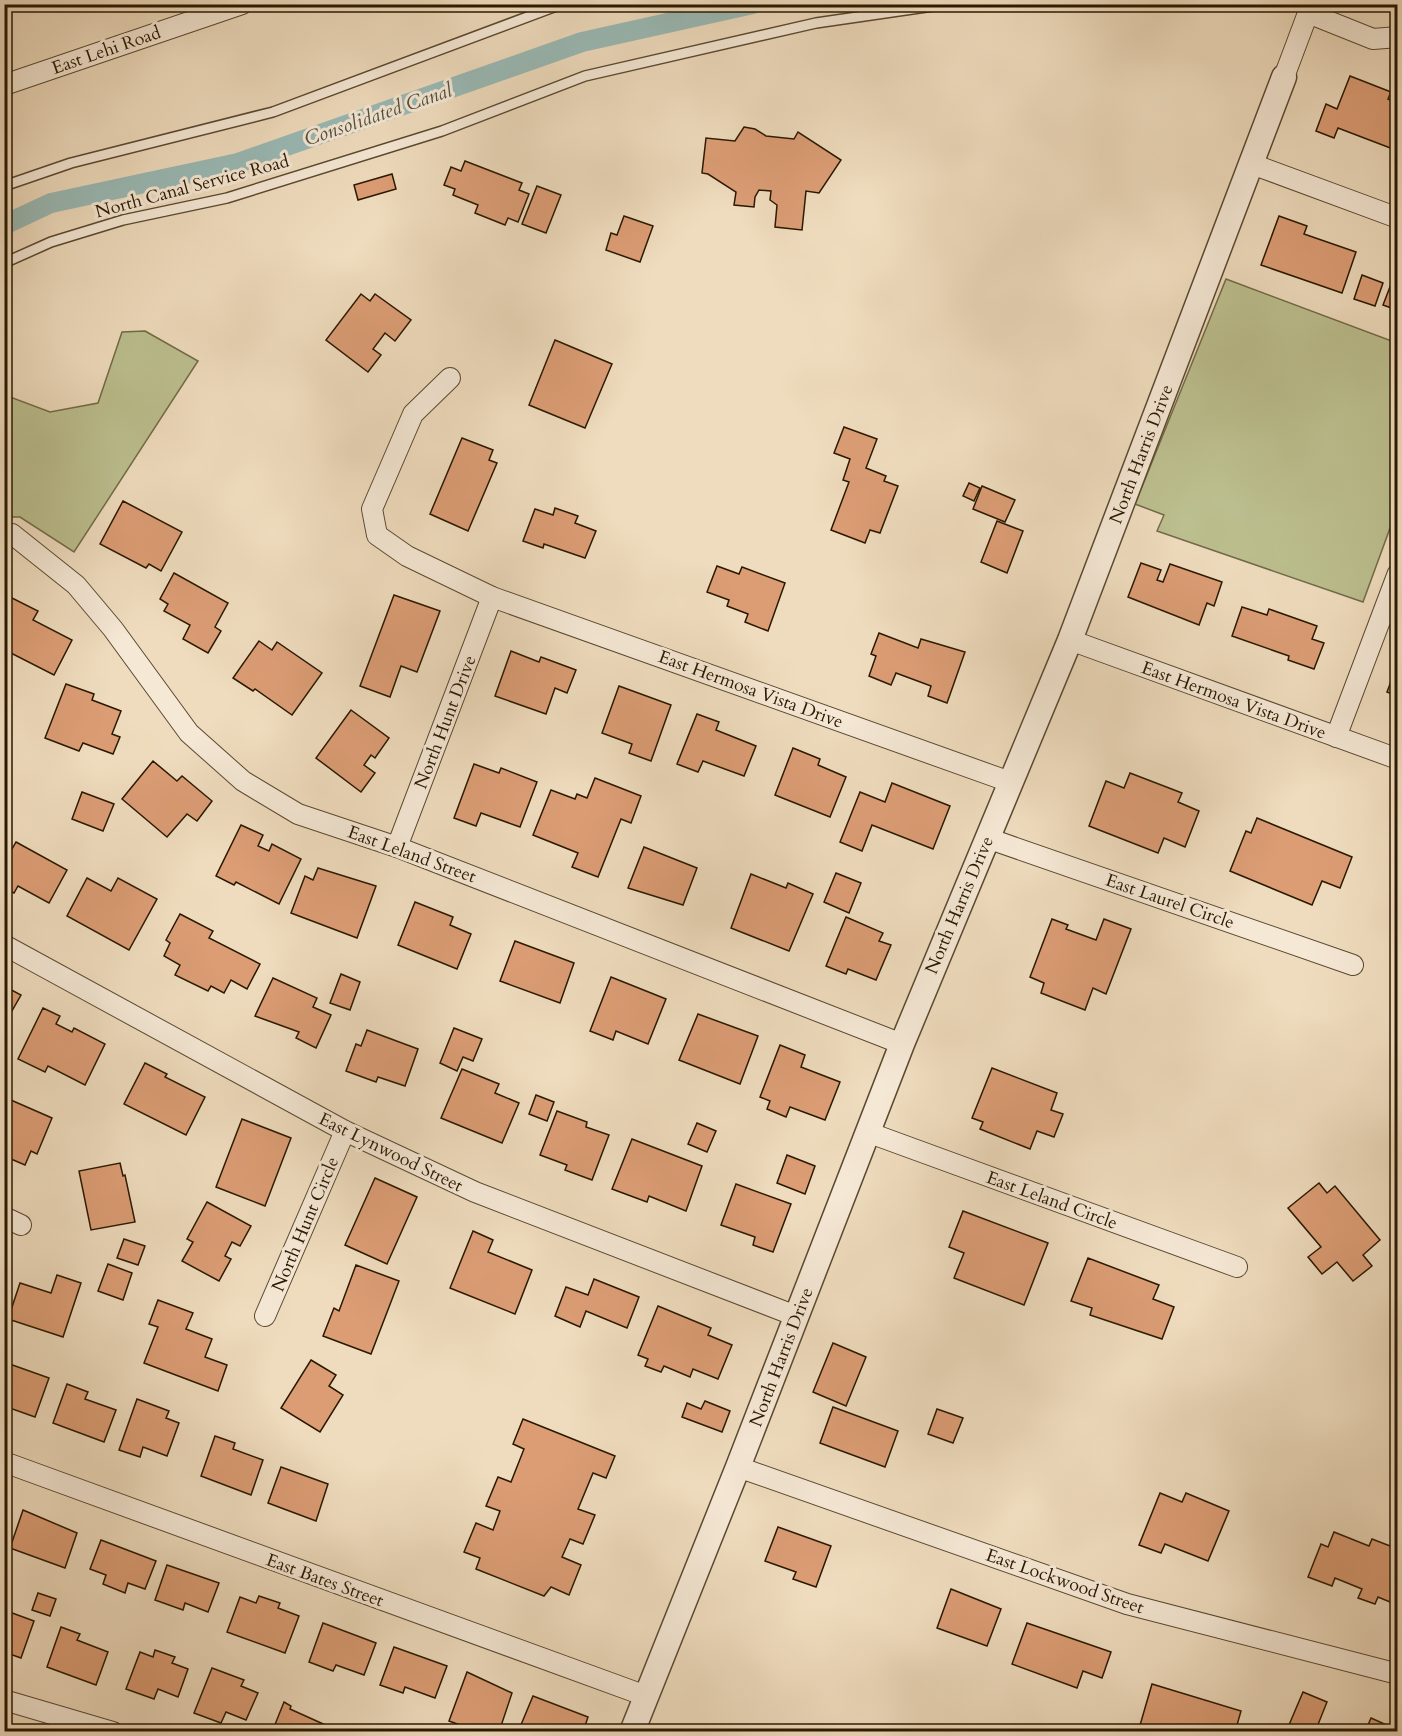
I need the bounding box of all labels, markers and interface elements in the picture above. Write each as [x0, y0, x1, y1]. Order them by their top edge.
street label: East Lehi Road [48, 20, 164, 81]
water label: Consolidated Canal [301, 76, 456, 152]
street label: North Canal Service Road [92, 148, 292, 224]
street label: North Harris Drive [1103, 381, 1180, 527]
street label: East Hermosa Vista Drive [655, 644, 847, 735]
street label: North Hunt Drive [408, 652, 482, 793]
street label: East Hermosa Vista Drive [1138, 655, 1330, 746]
street label: East Leland Street [344, 820, 480, 889]
street label: North Harris Drive [919, 832, 1000, 978]
street label: East Laurel Circle [1102, 868, 1237, 935]
street label: East Lynwood Street [314, 1107, 467, 1198]
street label: North Hunt Circle [266, 1153, 345, 1295]
street label: East Leland Circle [983, 1165, 1121, 1236]
street label: North Harris Drive [743, 1284, 820, 1430]
street label: East Lockwood Street [983, 1543, 1147, 1620]
street label: East Bates Street [263, 1548, 387, 1613]

